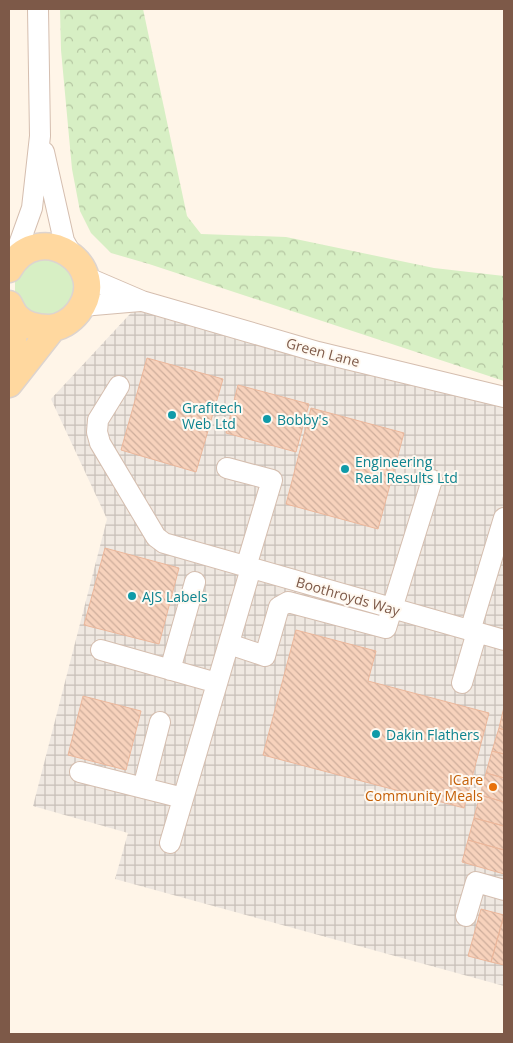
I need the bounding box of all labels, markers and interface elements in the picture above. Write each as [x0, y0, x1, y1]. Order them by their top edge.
street label: Green Lane [284, 333, 362, 371]
place label: Grafitech Web Ltd [182, 398, 242, 433]
marker: Grafitech Web Ltd [166, 409, 178, 421]
place label: Bobby's [277, 410, 329, 429]
marker: Bobby's [261, 413, 273, 425]
place label: Engineering Real Results Ltd [355, 452, 458, 487]
marker: Engineering Real Results Ltd [339, 463, 351, 475]
street label: Boothroyds Way [294, 572, 403, 620]
place label: AJS Labels [142, 587, 208, 606]
marker: AJS Labels [126, 590, 138, 602]
place label: Dakin Flathers [386, 725, 480, 744]
marker: Dakin Flathers [370, 728, 382, 740]
place label: ICare Community Meals [365, 770, 483, 805]
marker: ICare Community Meals [487, 781, 499, 793]

